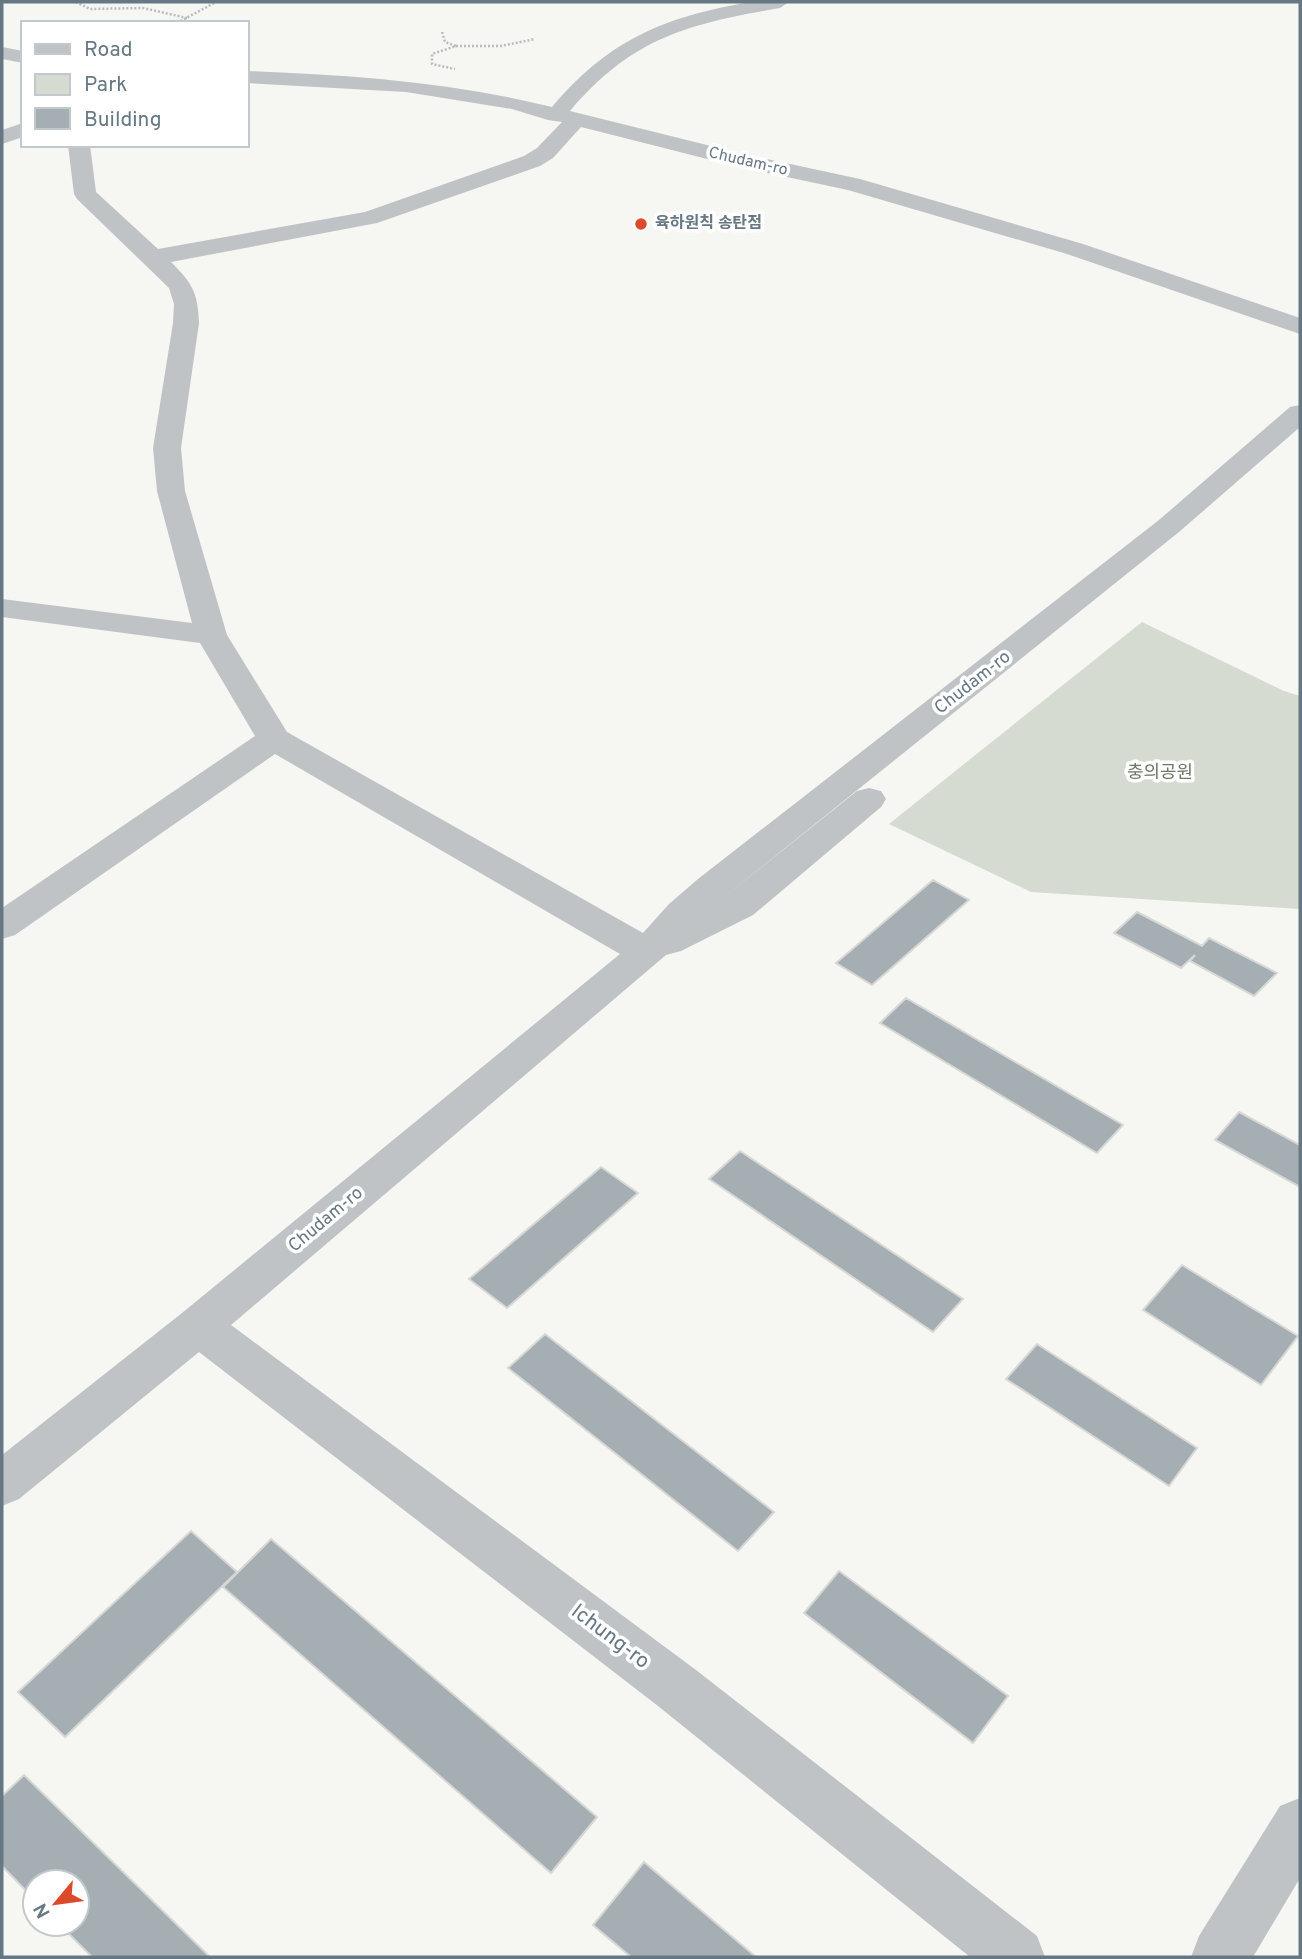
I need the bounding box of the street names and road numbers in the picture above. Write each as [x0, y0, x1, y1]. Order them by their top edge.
street label: Chudam-ro [707, 143, 790, 181]
street label: Chudam-ro [930, 646, 1016, 720]
street label: Chudam-ro [284, 1182, 368, 1258]
street label: Ichung-ro [565, 1599, 655, 1675]

